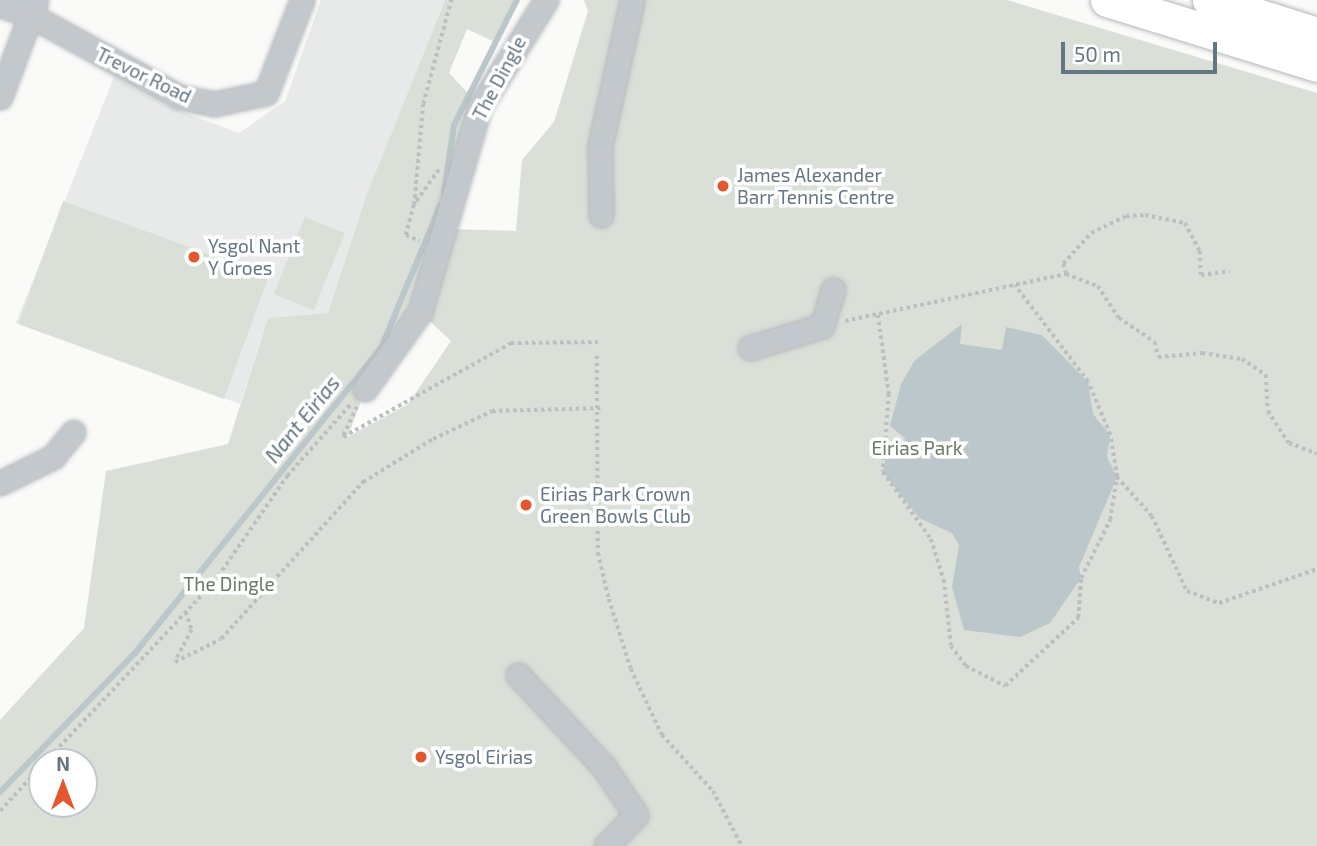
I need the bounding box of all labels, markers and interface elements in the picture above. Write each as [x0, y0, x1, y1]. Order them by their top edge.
scale bar [1065, 28, 1221, 72]
street label: The Dingle [467, 32, 531, 124]
text: 50 m [1074, 41, 1121, 66]
street label: Trevor Road [93, 42, 195, 108]
place label: James Alexander Barr Tennis Centre [737, 164, 895, 208]
marker: James Alexander Barr Tennis Centre [715, 178, 731, 194]
place label: Ysgol Nant Y Groes [208, 235, 301, 279]
marker: Ysgol Nant Y Groes [186, 249, 202, 265]
water label: Nant Eirias [259, 370, 345, 468]
park label: Eirias Park [872, 437, 962, 459]
place label: Eirias Park Crown Green Bowls Club [540, 483, 691, 527]
marker: Eirias Park Crown Green Bowls Club [518, 497, 534, 513]
park label: The Dingle [183, 573, 275, 595]
place label: Ysgol Eirias [435, 746, 533, 768]
north arrow [28, 748, 98, 818]
marker: Ysgol Eirias [413, 749, 429, 765]
text: N [56, 752, 70, 775]

